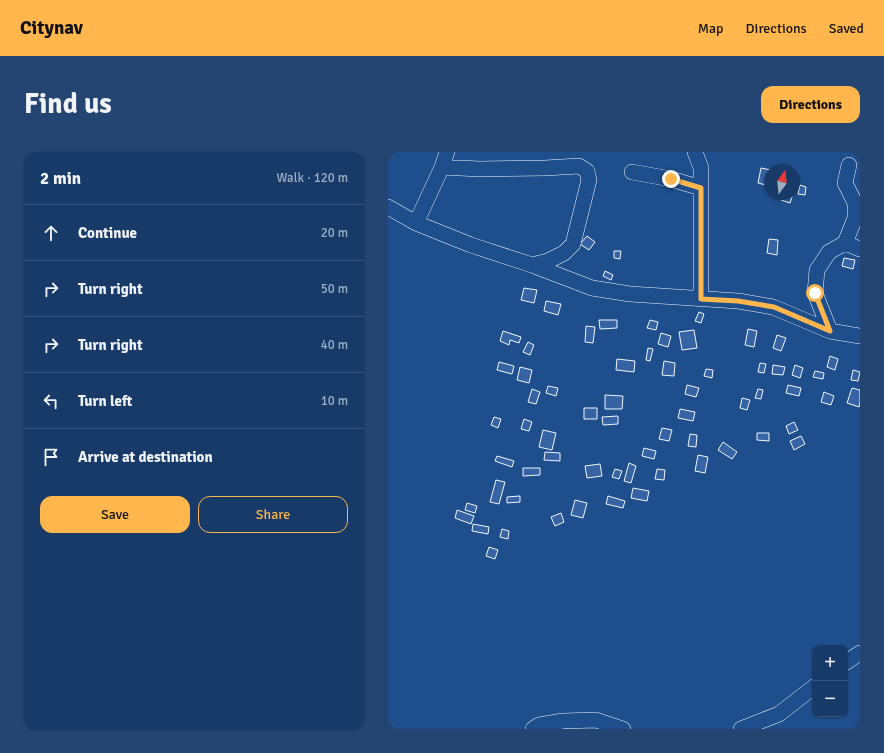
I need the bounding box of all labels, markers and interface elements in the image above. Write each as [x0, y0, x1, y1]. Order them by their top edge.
text: Citynav [20, 16, 83, 40]
text: Map [698, 20, 724, 37]
text: Directions [746, 20, 807, 37]
text: Saved [829, 20, 864, 37]
button: Directions [761, 86, 860, 123]
text: Find us [24, 87, 112, 121]
north arrow [764, 164, 800, 200]
text: 2 min [40, 168, 81, 189]
text: Walk · 120 m [277, 170, 348, 186]
route end [662, 170, 680, 188]
icon: ahead [40, 222, 62, 244]
text: Continue [78, 224, 137, 242]
text: 20 m [321, 225, 348, 241]
icon: right [40, 278, 62, 300]
text: Turn right [78, 280, 143, 298]
text: 50 m [321, 281, 348, 297]
route start [806, 284, 824, 302]
icon: right [40, 334, 62, 356]
text: Turn right [78, 336, 143, 354]
text: 40 m [321, 337, 348, 353]
icon: left [40, 390, 62, 412]
text: Turn left [78, 392, 132, 410]
text: 10 m [321, 393, 348, 409]
icon: arrive [40, 446, 62, 468]
text: Arrive at destination [78, 448, 213, 466]
button: Save [40, 496, 190, 533]
button: Share [198, 496, 348, 533]
map controls [812, 645, 848, 717]
button: + [812, 645, 848, 681]
button: − [812, 681, 848, 717]

